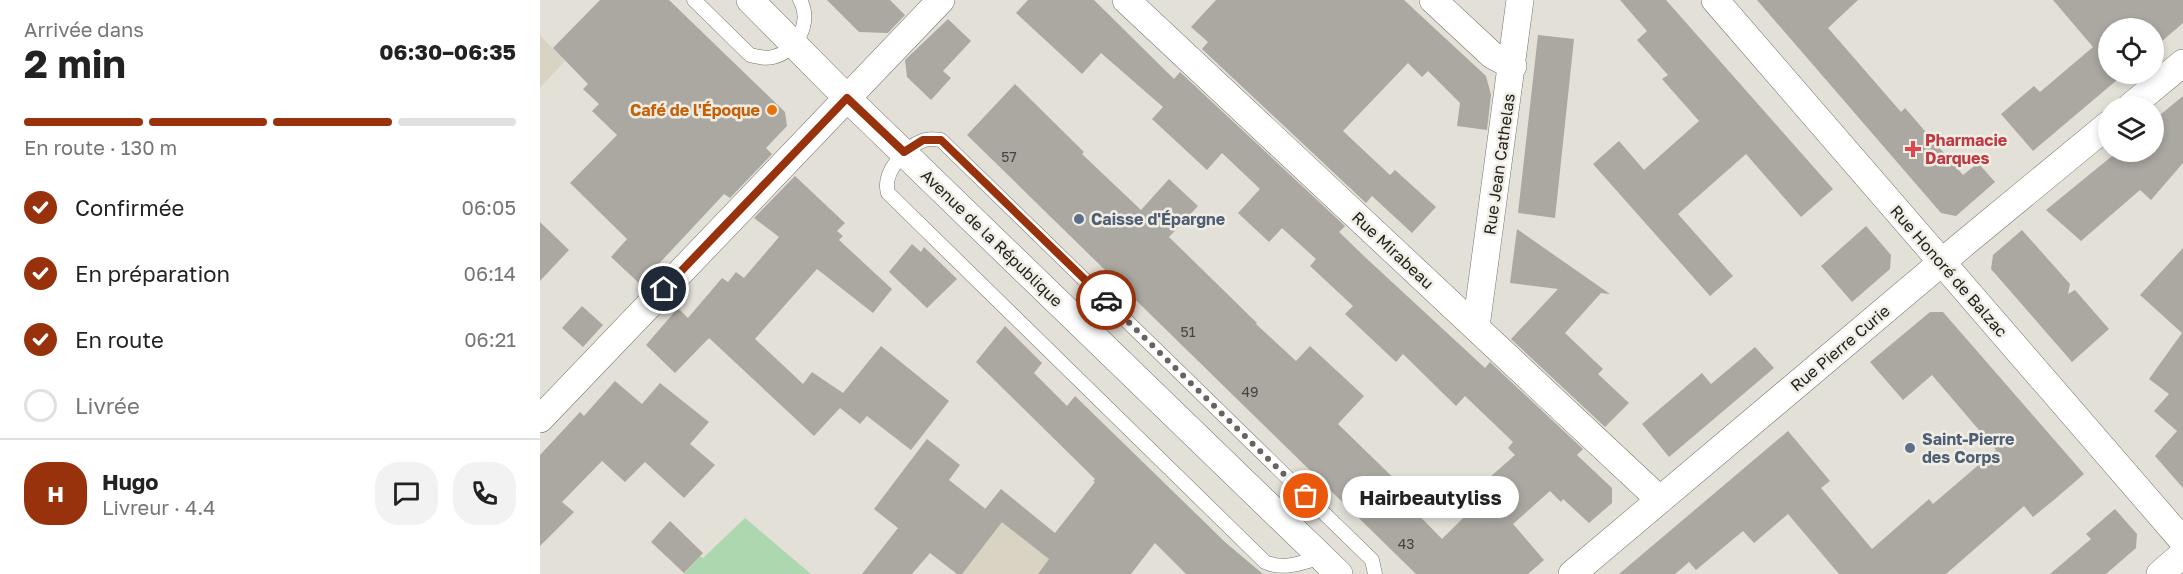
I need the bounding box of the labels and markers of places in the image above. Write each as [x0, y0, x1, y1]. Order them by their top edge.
place label: Café de l'Époque [630, 100, 760, 120]
marker: Café de l'Époque [765, 103, 779, 117]
place label: Pharmacie Darques [1925, 130, 2007, 168]
marker: Pharmacie Darques [1906, 142, 1920, 156]
place label: Caisse d'Épargne [1091, 209, 1225, 229]
marker: Caisse d'Épargne [1072, 212, 1086, 226]
pin [638, 263, 689, 314]
place label: Saint-Pierre des Corps [1922, 429, 2015, 467]
marker: Saint-Pierre des Corps [1903, 441, 1917, 455]
pin [1280, 470, 1331, 521]
callout: Hairbeautyliss [1342, 475, 1519, 517]

